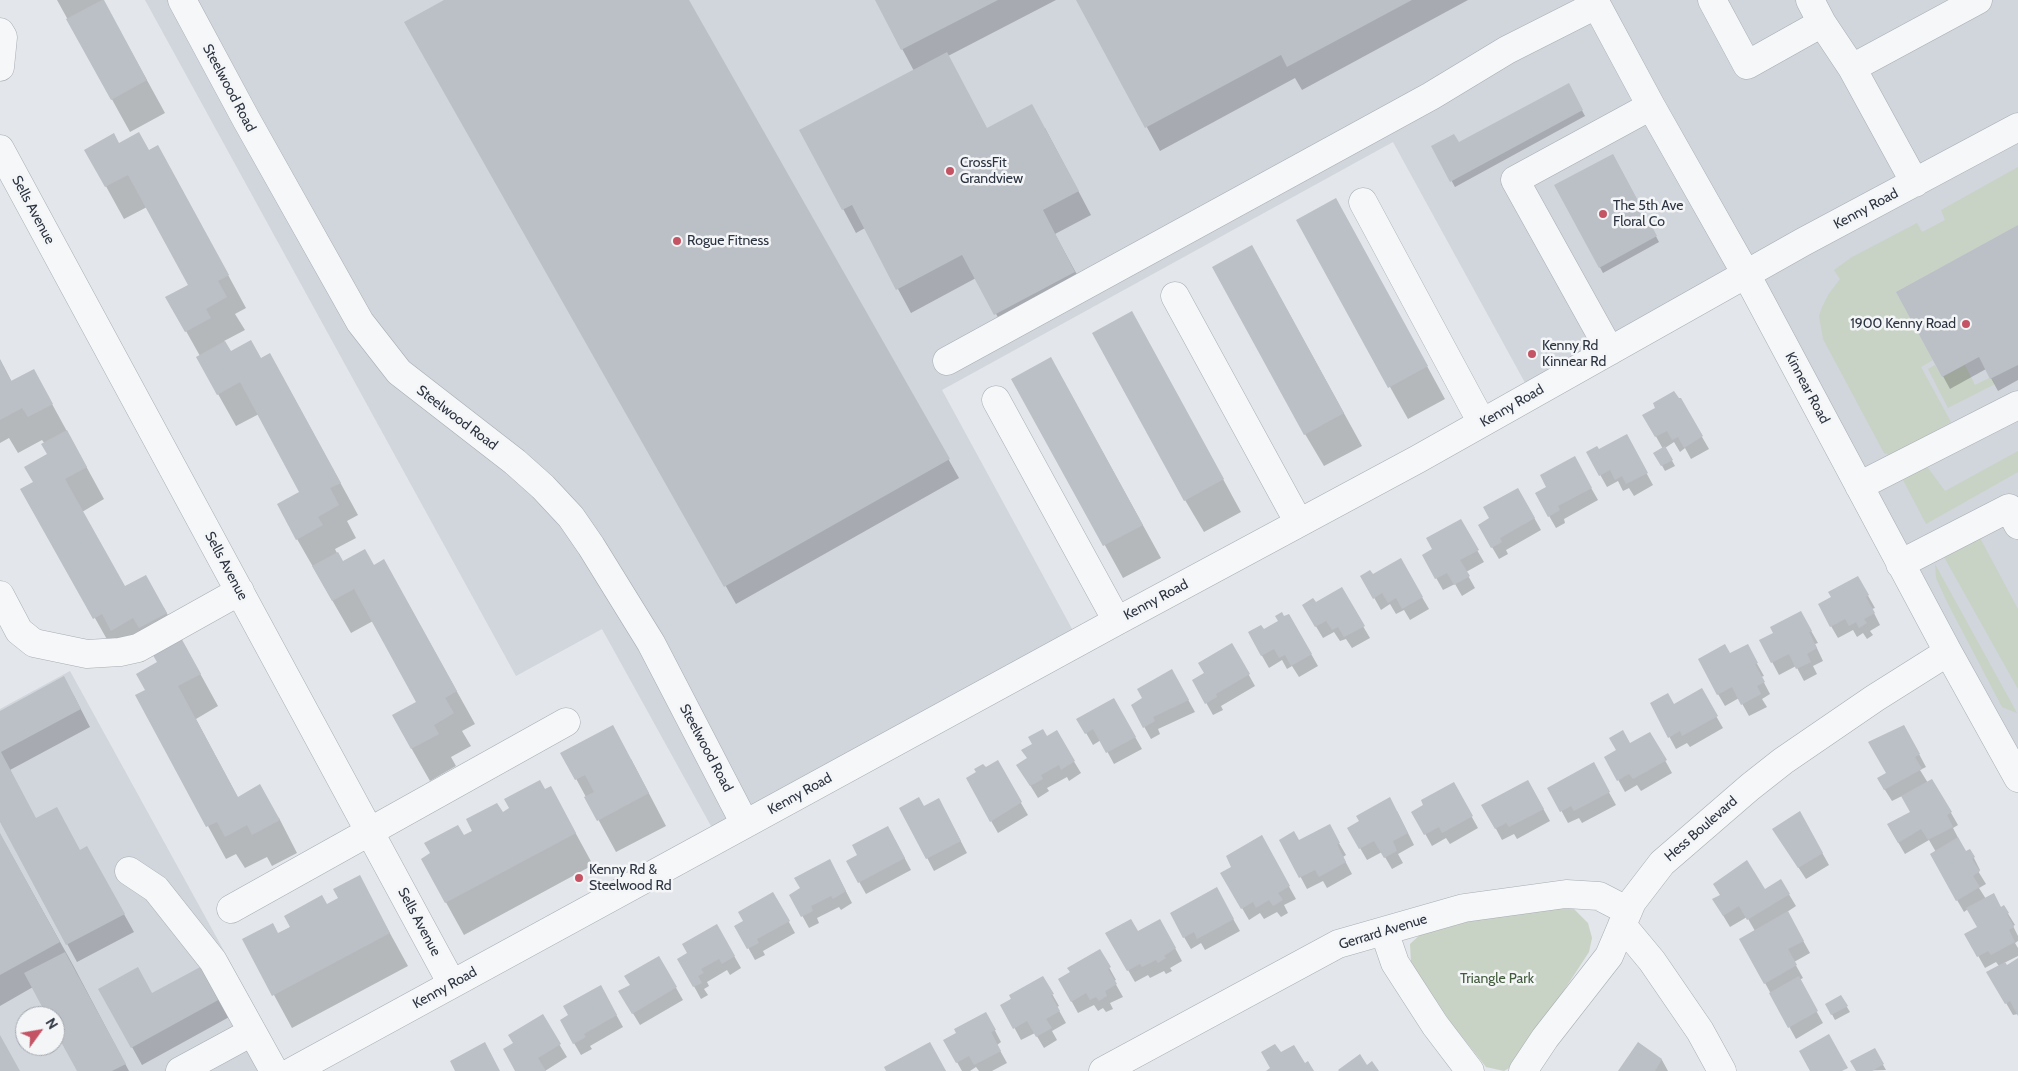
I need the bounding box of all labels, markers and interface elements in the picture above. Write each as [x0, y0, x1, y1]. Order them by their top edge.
street label: Steelwood Road [199, 41, 259, 135]
place label: CrossFit Grandview [960, 155, 1023, 188]
marker: CrossFit Grandview [944, 165, 956, 177]
street label: Sells Avenue [8, 173, 58, 247]
street label: Kenny Road [1831, 185, 1901, 233]
place label: The 5th Ave Floral Co [1613, 198, 1683, 230]
marker: The 5th Ave Floral Co [1597, 208, 1609, 220]
place label: Rogue Fitness [687, 233, 769, 249]
marker: Rogue Fitness [671, 235, 683, 247]
place label: 1900 Kenny Road [1850, 316, 1956, 332]
marker: 1900 Kenny Road [1960, 318, 1972, 330]
place label: Kenny Rd Kinnear Rd [1542, 338, 1606, 371]
marker: Kenny Rd Kinnear Rd [1526, 348, 1538, 360]
street label: Kinnear Road [1781, 349, 1833, 427]
street label: Kenny Road [1477, 381, 1547, 431]
street label: Steelwood Road [413, 382, 501, 454]
street label: Sells Avenue [201, 529, 251, 603]
street label: Kenny Road [1121, 576, 1191, 624]
street label: Steelwood Road [676, 701, 736, 795]
street label: Kenny Road [765, 770, 835, 818]
street label: Hess Boulevard [1661, 793, 1741, 865]
place label: Kenny Rd & Steelwood Rd [589, 862, 672, 894]
marker: Kenny Rd & Steelwood Rd [573, 872, 585, 884]
street label: Sells Avenue [394, 885, 444, 959]
street label: Gerrard Avenue [1337, 911, 1429, 953]
street label: Kenny Road [410, 964, 480, 1012]
park label: Triangle Park [1460, 971, 1534, 987]
north arrow [15, 1006, 65, 1056]
text: N [42, 1015, 62, 1033]

